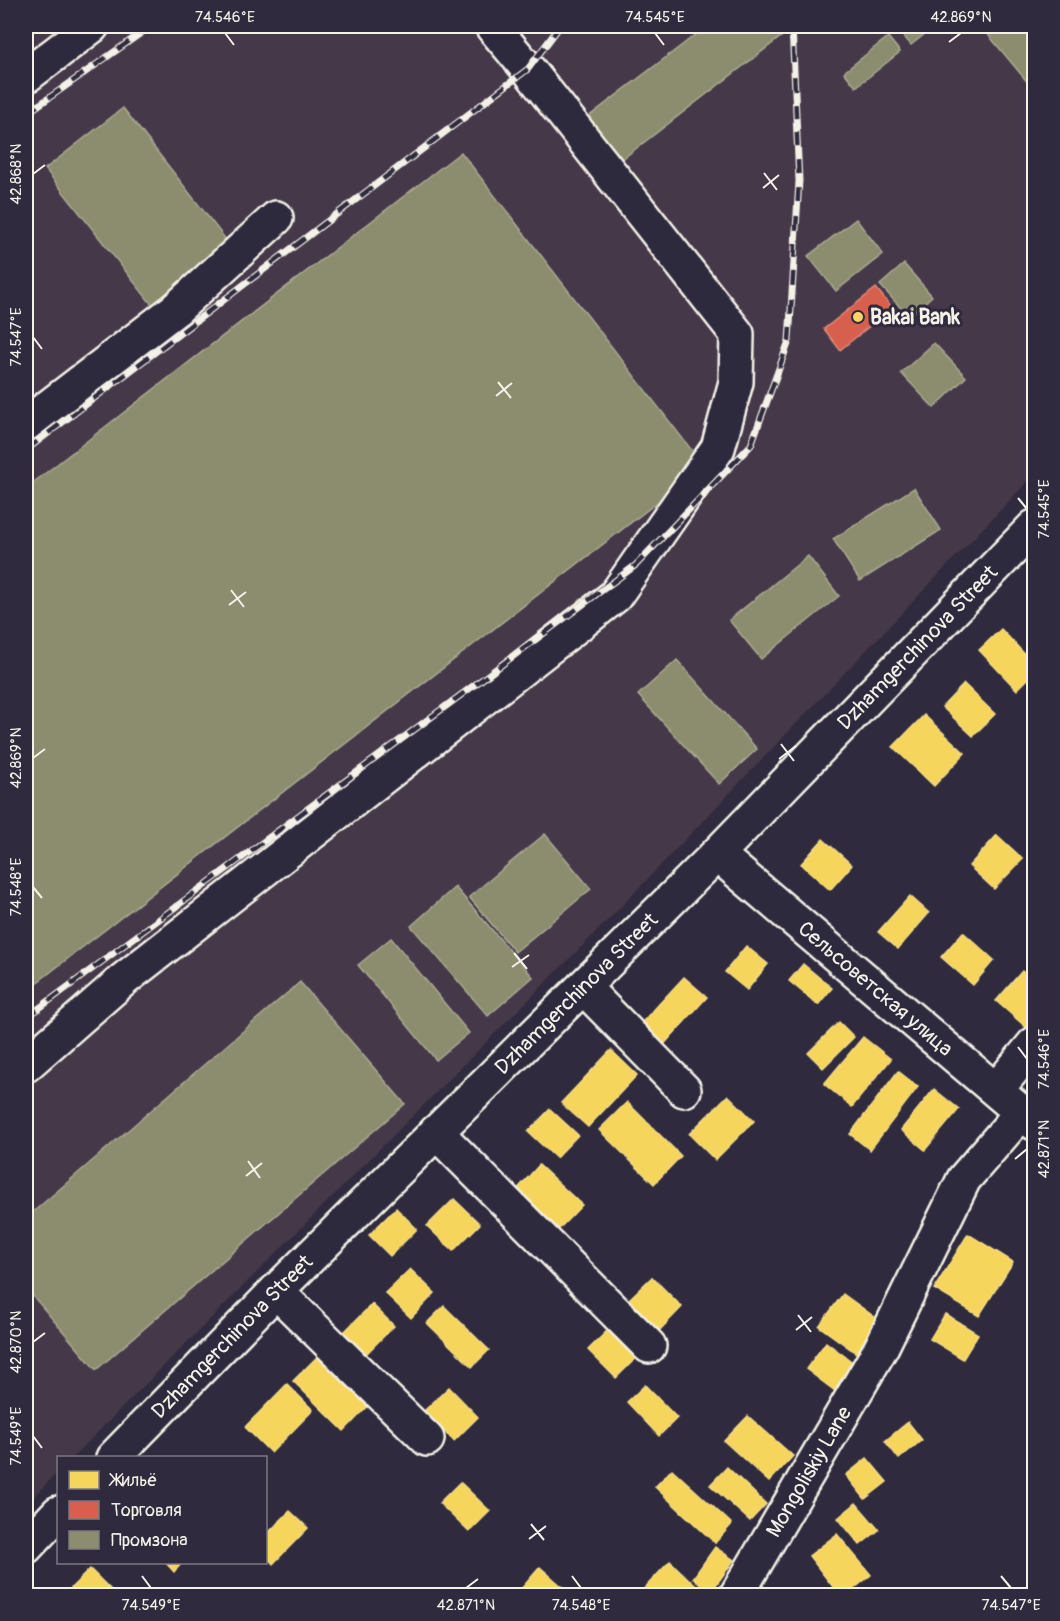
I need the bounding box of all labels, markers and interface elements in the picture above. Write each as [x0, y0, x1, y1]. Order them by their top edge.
text: 74.546°E [195, 8, 255, 27]
text: 74.545°E [625, 8, 685, 27]
text: 42.869°N [930, 8, 992, 27]
text: 42.868°N [7, 144, 26, 204]
place label: Bakai Bank [870, 304, 960, 331]
text: 74.547°E [7, 307, 26, 367]
marker: Bakai Bank [851, 310, 865, 324]
text: 74.545°E [1035, 479, 1054, 539]
street label: Dzhamgerchinova Street [832, 559, 1004, 736]
text: 42.869°N [7, 727, 26, 789]
text: 74.548°E [7, 857, 26, 916]
street label: Dzhamgerchinova Street [489, 907, 664, 1081]
street label: Сельсоветская улица [792, 915, 958, 1062]
text: 74.546°E [1035, 1029, 1054, 1089]
text: 42.871°N [1035, 1120, 1054, 1178]
street label: Dzhamgerchinova Street [146, 1249, 319, 1425]
text: 42.870°N [7, 1311, 26, 1373]
street label: Mongoliskiy Lane [760, 1401, 858, 1542]
text: 74.549°E [7, 1406, 26, 1465]
legend [57, 1456, 267, 1564]
text: Жильё [108, 1469, 157, 1492]
text: Торговля [111, 1499, 182, 1522]
text: Промзона [111, 1529, 188, 1552]
text: 74.549°E [122, 1596, 181, 1615]
text: 42.871°N [437, 1596, 495, 1615]
text: 74.548°E [552, 1596, 611, 1615]
text: 74.547°E [981, 1596, 1041, 1615]

